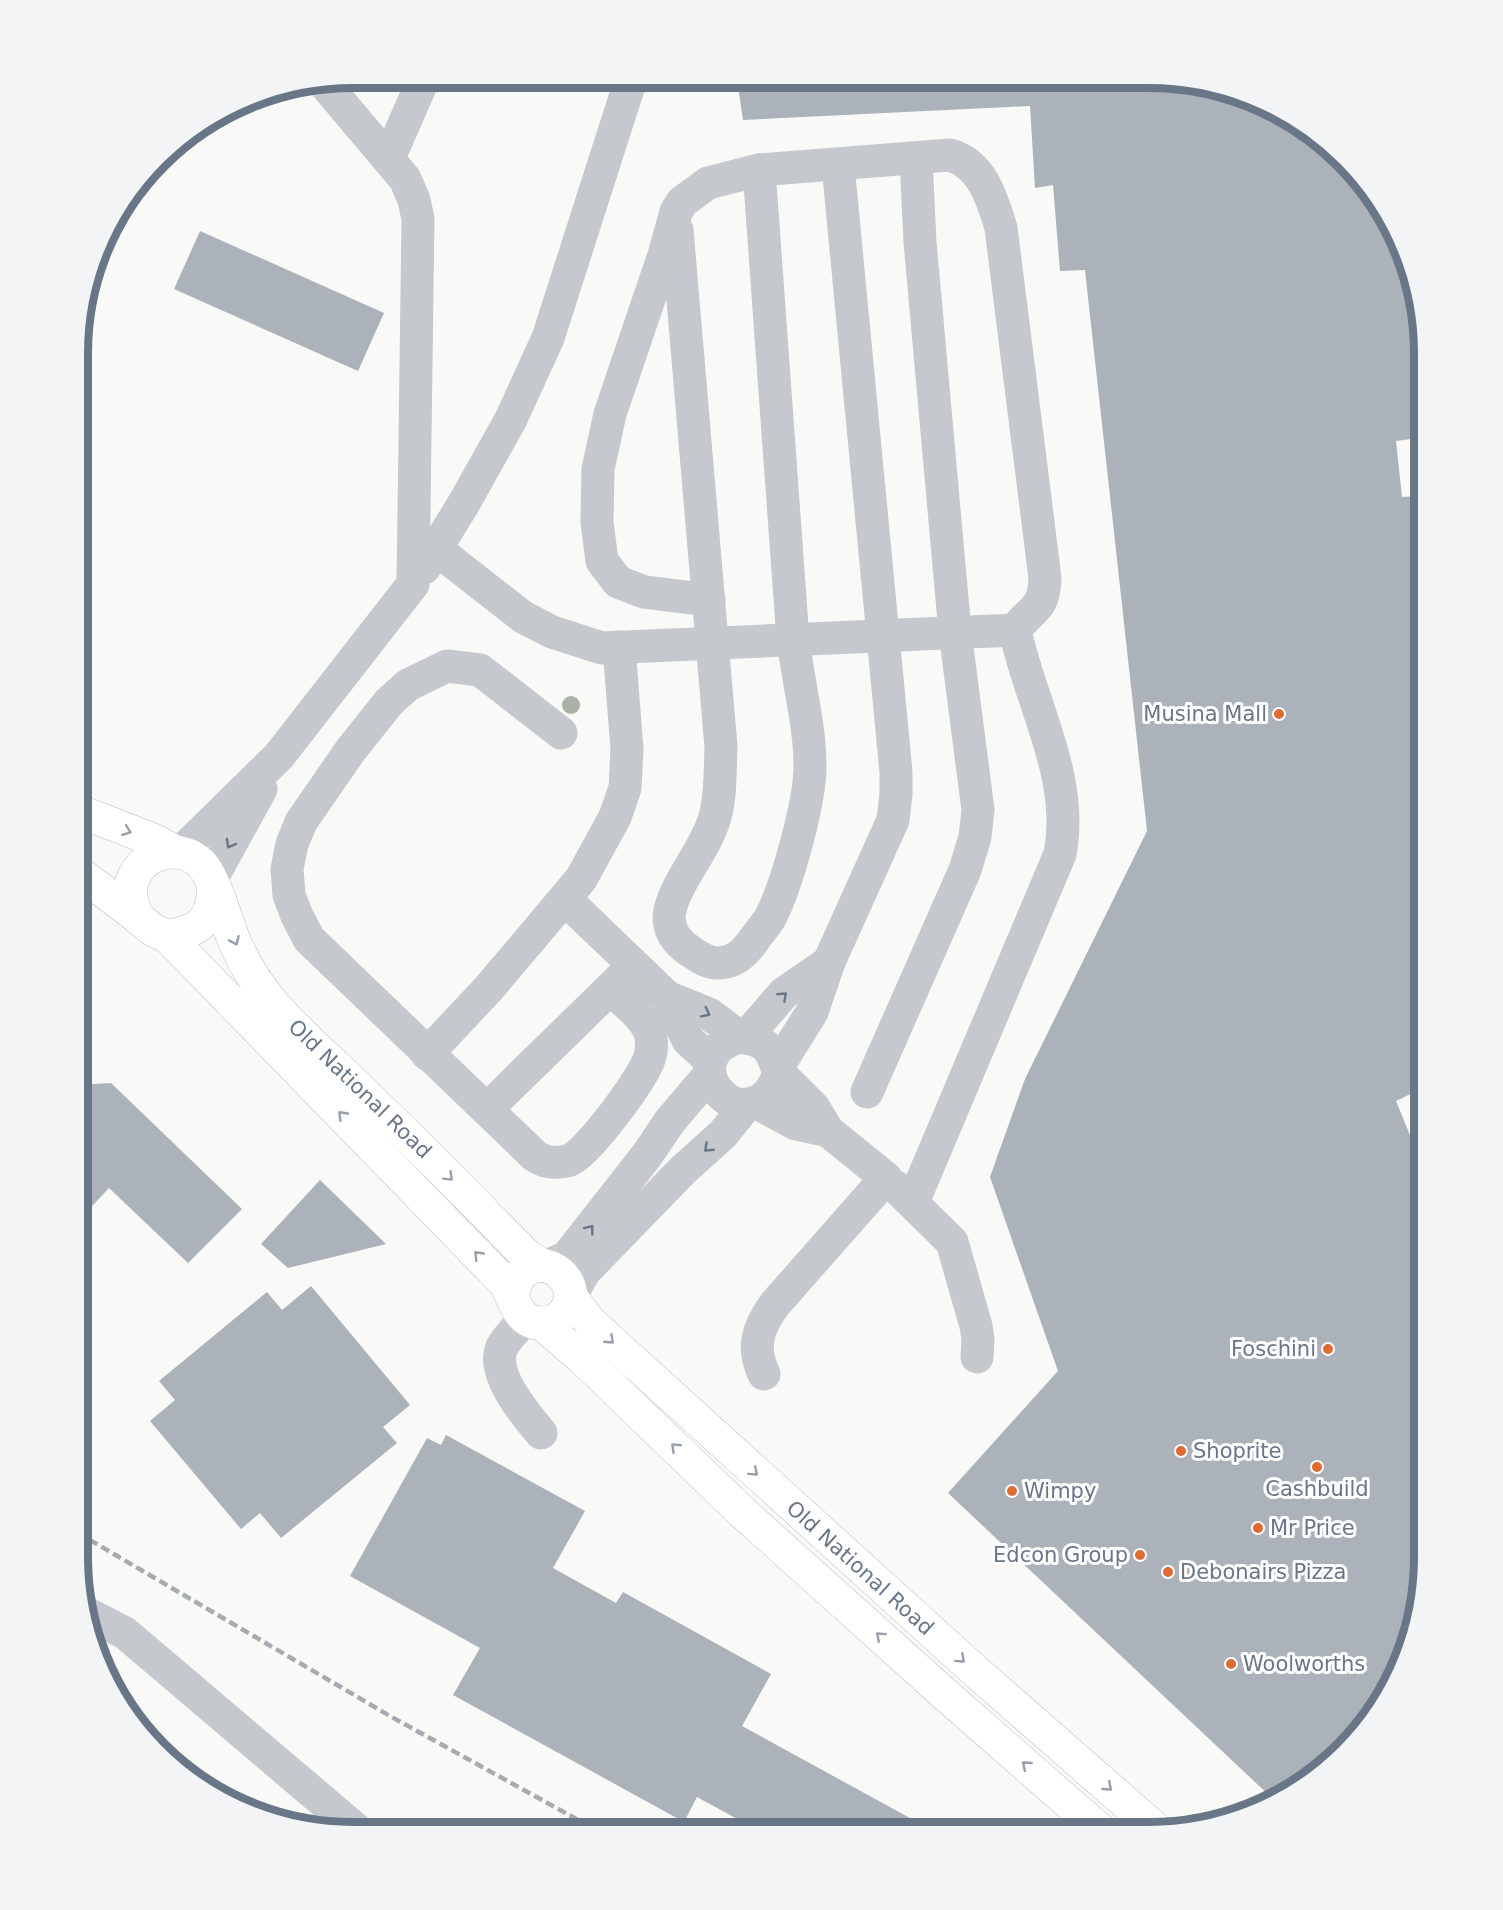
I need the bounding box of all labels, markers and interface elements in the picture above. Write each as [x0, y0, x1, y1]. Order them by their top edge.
place label: Musina Mall [1143, 702, 1267, 726]
marker: Musina Mall [1272, 707, 1286, 721]
one-way arrow [122, 824, 132, 837]
one-way arrow [226, 838, 238, 848]
one-way arrow [227, 934, 239, 945]
one-way arrow [776, 992, 787, 1003]
one-way arrow [700, 1006, 711, 1018]
street label: Old National Road [284, 1015, 436, 1163]
one-way arrow [338, 1111, 349, 1121]
one-way arrow [704, 1140, 715, 1151]
one-way arrow [442, 1170, 453, 1180]
one-way arrow [582, 1224, 593, 1235]
one-way arrow [474, 1251, 485, 1262]
one-way arrow [603, 1333, 614, 1344]
place label: Foschini [1231, 1337, 1316, 1361]
marker: Foschini [1321, 1342, 1335, 1356]
place label: Shoprite [1193, 1439, 1281, 1463]
one-way arrow [671, 1443, 681, 1454]
marker: Shoprite [1174, 1444, 1188, 1458]
marker: Cashbuild [1310, 1460, 1324, 1474]
one-way arrow [747, 1465, 757, 1476]
place label: Cashbuild [1265, 1477, 1369, 1501]
place label: Wimpy [1024, 1479, 1096, 1503]
marker: Wimpy [1005, 1484, 1019, 1498]
street label: Old National Road [782, 1496, 938, 1640]
place label: Mr Price [1270, 1516, 1355, 1540]
marker: Mr Price [1251, 1521, 1265, 1535]
place label: Edcon Group [993, 1543, 1128, 1567]
marker: Edcon Group [1133, 1548, 1147, 1562]
place label: Debonairs Pizza [1180, 1560, 1346, 1584]
marker: Debonairs Pizza [1161, 1565, 1175, 1579]
one-way arrow [876, 1632, 887, 1643]
one-way arrow [954, 1652, 965, 1663]
place label: Woolworths [1243, 1652, 1365, 1676]
marker: Woolworths [1224, 1657, 1238, 1671]
one-way arrow [1022, 1761, 1033, 1772]
one-way arrow [1101, 1780, 1111, 1791]

